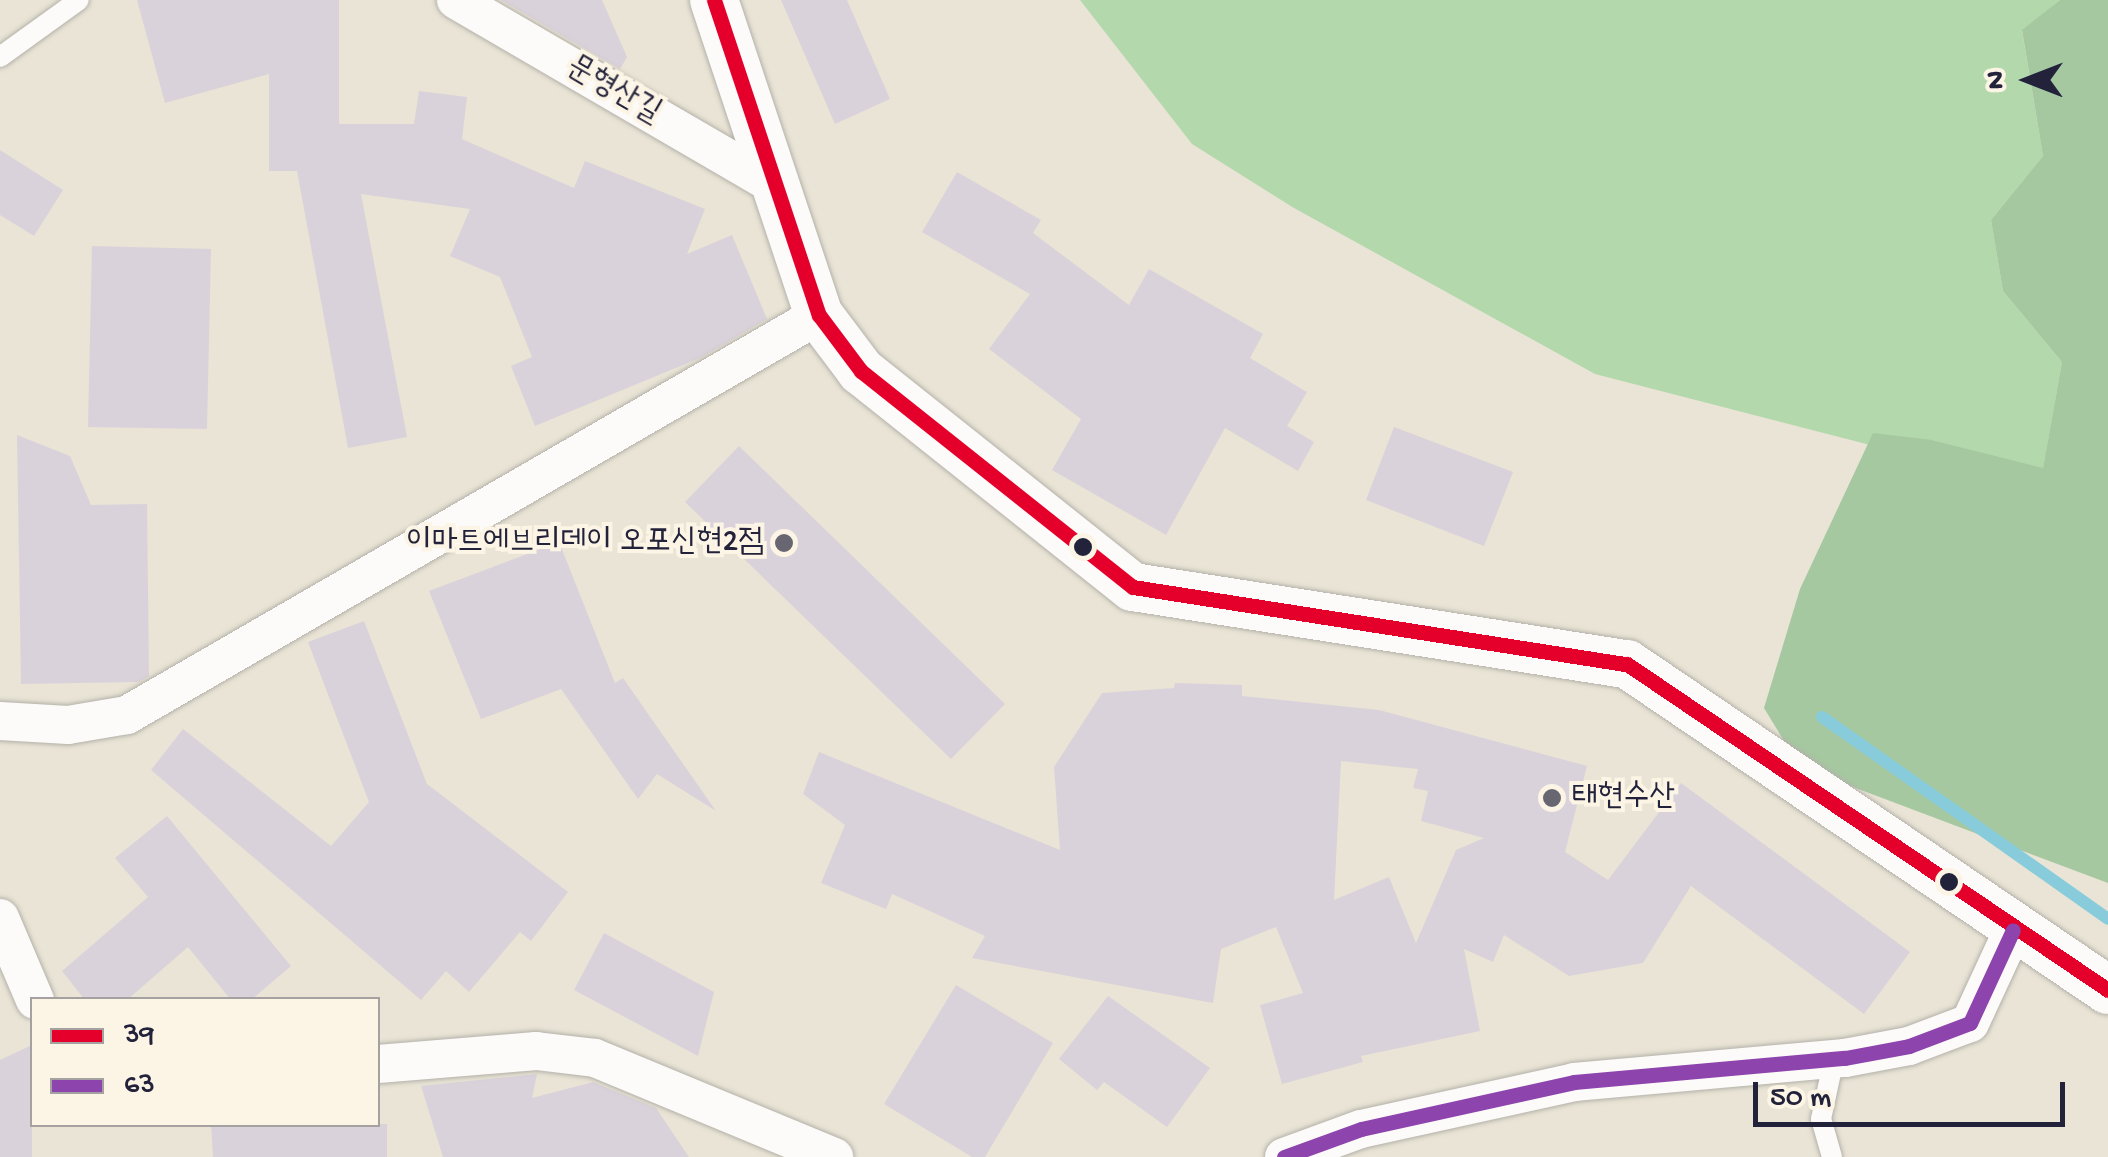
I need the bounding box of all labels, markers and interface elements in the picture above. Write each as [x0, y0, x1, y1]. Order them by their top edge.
north arrow [1978, 30, 2078, 130]
street label: 문형산길 [559, 49, 667, 133]
text: N [1981, 71, 2014, 89]
place label: 이마트에브리데이 오포신현2점 [406, 524, 764, 562]
marker: 이마트에브리데이 오포신현2점 [773, 532, 795, 554]
unlabelled marker [1073, 537, 1093, 557]
place label: 태현수산 [1572, 779, 1675, 817]
marker: 태현수산 [1541, 787, 1563, 809]
unlabelled marker [1939, 872, 1959, 892]
legend [30, 997, 380, 1127]
text: 39 [124, 1019, 155, 1054]
scale bar [1758, 1062, 2070, 1124]
text: 63 [124, 1069, 155, 1104]
text: 50 m [1770, 1082, 1831, 1117]

